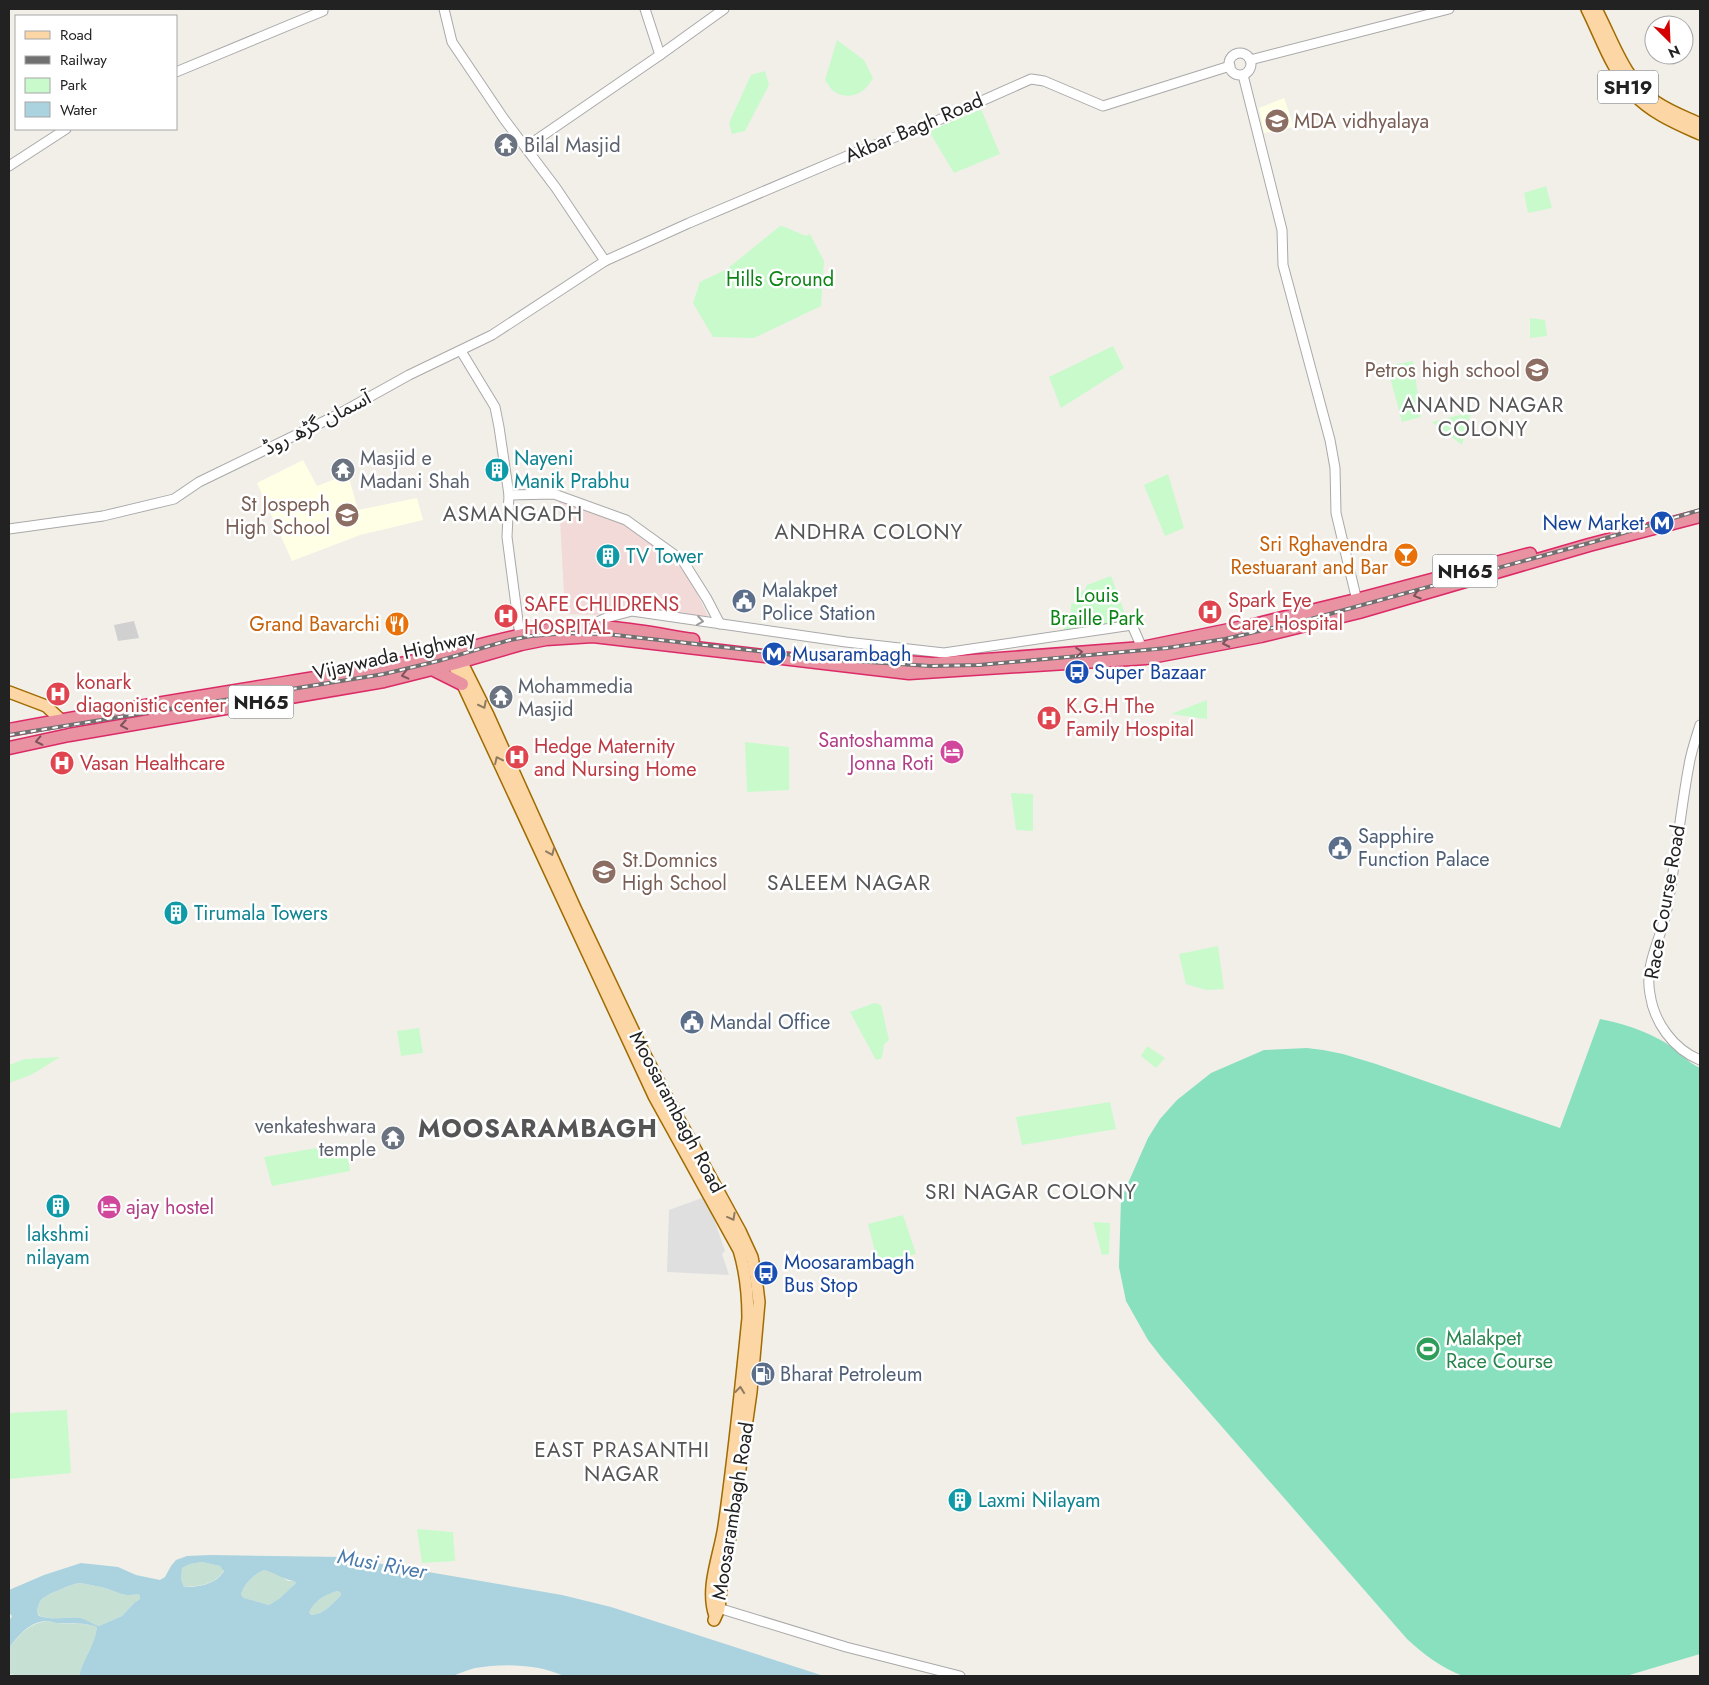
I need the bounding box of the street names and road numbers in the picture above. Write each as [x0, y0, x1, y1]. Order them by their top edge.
road number: SH19 [1598, 70, 1658, 104]
street label: Akbar Bagh Road [840, 86, 988, 170]
street label: آسمان گڑھ روڈ [258, 383, 377, 463]
road number: NH65 [1432, 554, 1498, 588]
street label: Vijaywada Highway [310, 622, 478, 688]
road number: NH65 [228, 686, 294, 719]
street label: Race Course Road [1637, 823, 1693, 981]
street label: Moosarambagh Road [622, 1026, 732, 1198]
street label: Moosarambagh Road [705, 1420, 761, 1602]

